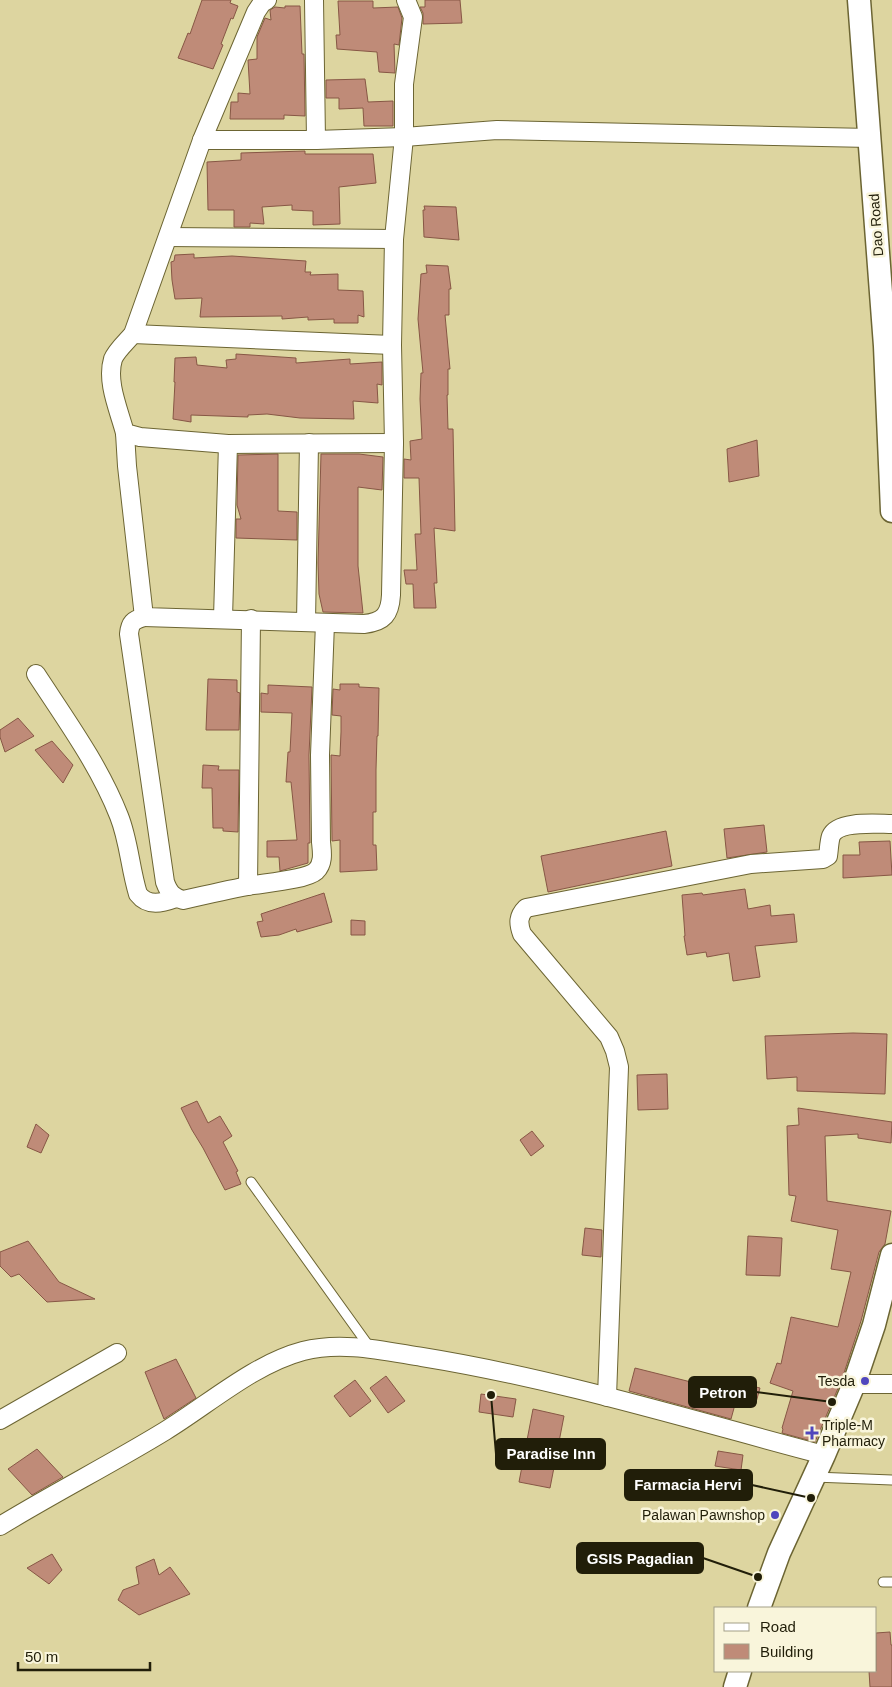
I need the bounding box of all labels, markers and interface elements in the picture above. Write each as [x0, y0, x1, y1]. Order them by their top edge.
street label: Dao Road [866, 193, 886, 257]
place label: Tesda [818, 1373, 855, 1389]
marker: Tesda [859, 1375, 871, 1387]
callout: Petron [689, 1377, 756, 1407]
text: Petron [699, 1384, 747, 1401]
place label: Triple-M Pharmacy [822, 1417, 885, 1449]
marker: Triple-M Pharmacy [806, 1427, 818, 1439]
callout: Paradise Inn [496, 1439, 605, 1469]
text: Paradise Inn [506, 1445, 596, 1462]
callout: Farmacia Hervi [625, 1470, 752, 1500]
text: Farmacia Hervi [634, 1476, 742, 1493]
place label: Palawan Pawnshop [642, 1507, 765, 1523]
marker: Palawan Pawnshop [769, 1509, 781, 1521]
callout: GSIS Pagadian [577, 1543, 703, 1573]
text: GSIS Pagadian [587, 1550, 693, 1567]
legend [714, 1607, 877, 1672]
text: Road [760, 1618, 796, 1635]
scale bar [18, 1640, 150, 1672]
text: Building [760, 1643, 813, 1660]
text: 50 m [25, 1648, 58, 1665]

